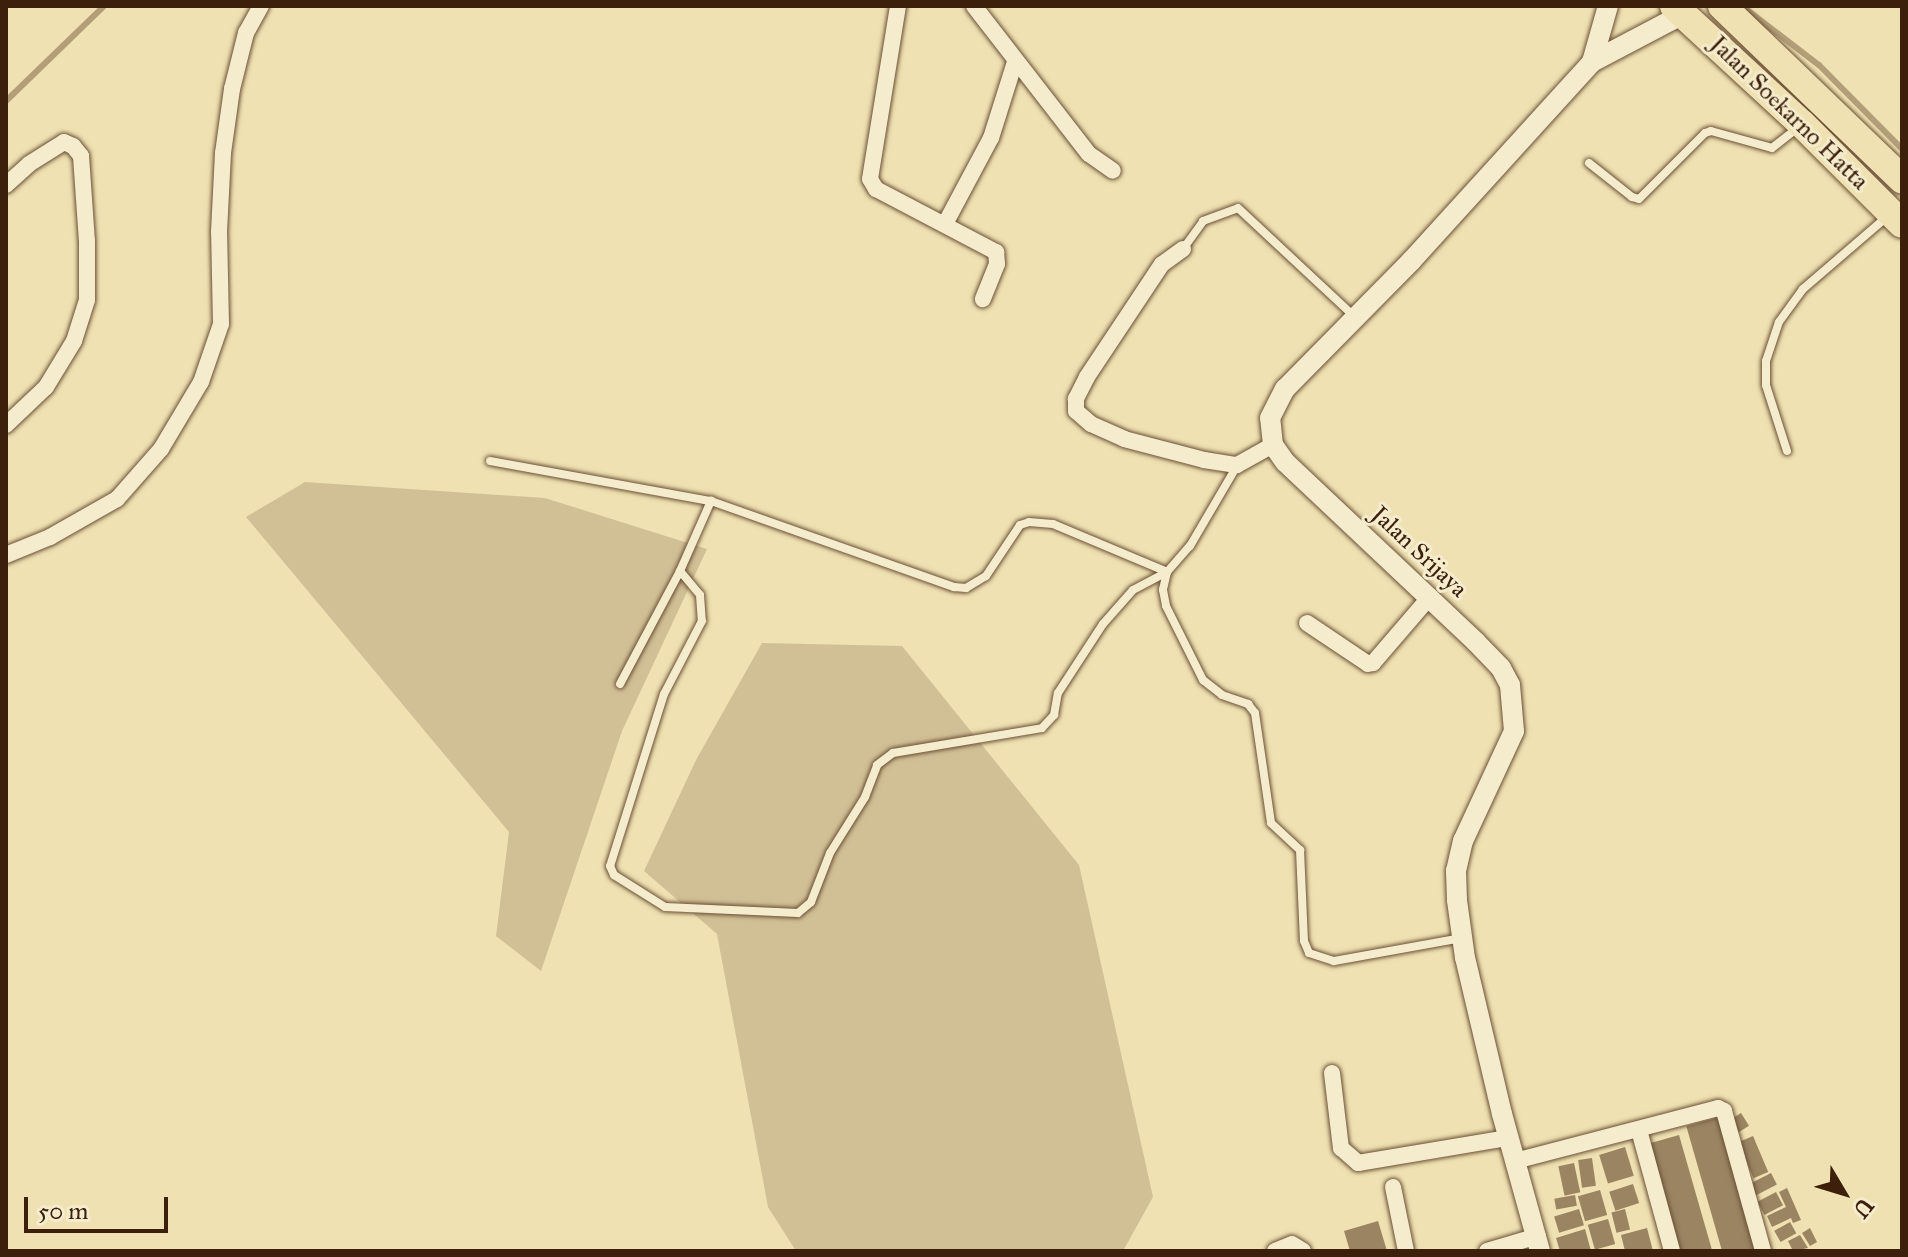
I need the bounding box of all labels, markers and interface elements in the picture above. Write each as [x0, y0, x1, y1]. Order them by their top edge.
street label: Jalan Soekarno Hatta [1704, 30, 1874, 196]
street label: Jalan Srijaya [1365, 500, 1473, 604]
north arrow [1804, 1153, 1884, 1233]
scale bar [28, 1181, 172, 1231]
text: U [1847, 1193, 1879, 1223]
text: 50 m [38, 1196, 88, 1226]

